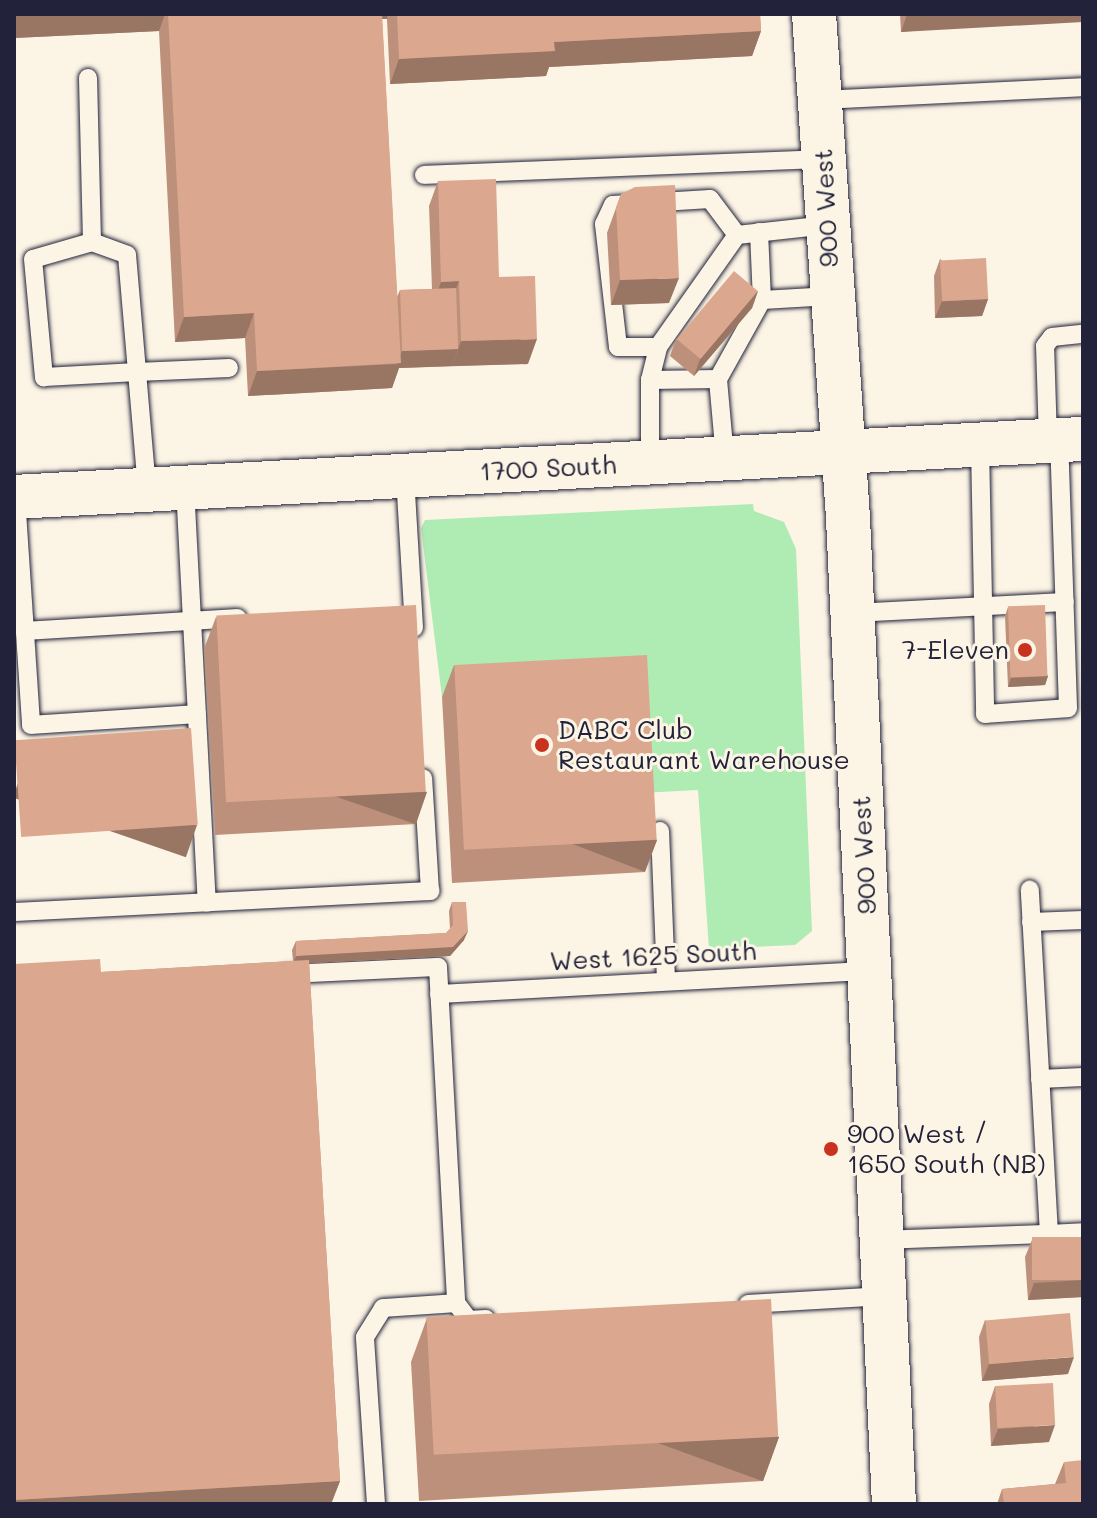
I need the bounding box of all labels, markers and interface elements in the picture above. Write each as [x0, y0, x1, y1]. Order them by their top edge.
street label: 900 West [807, 148, 845, 268]
street label: 1700 South [479, 449, 617, 487]
place label: 7-Eleven [902, 634, 1009, 666]
marker: 7-Eleven [1016, 641, 1034, 659]
place label: DABC Club Restaurant Warehouse [558, 714, 850, 776]
marker: DABC Club Restaurant Warehouse [533, 736, 551, 754]
street label: 900 West [845, 795, 883, 915]
street label: West 1625 South [549, 935, 757, 977]
place label: 900 West / 1650 South (NB) [847, 1118, 1046, 1180]
marker: 900 West / 1650 South (NB) [822, 1140, 840, 1158]

